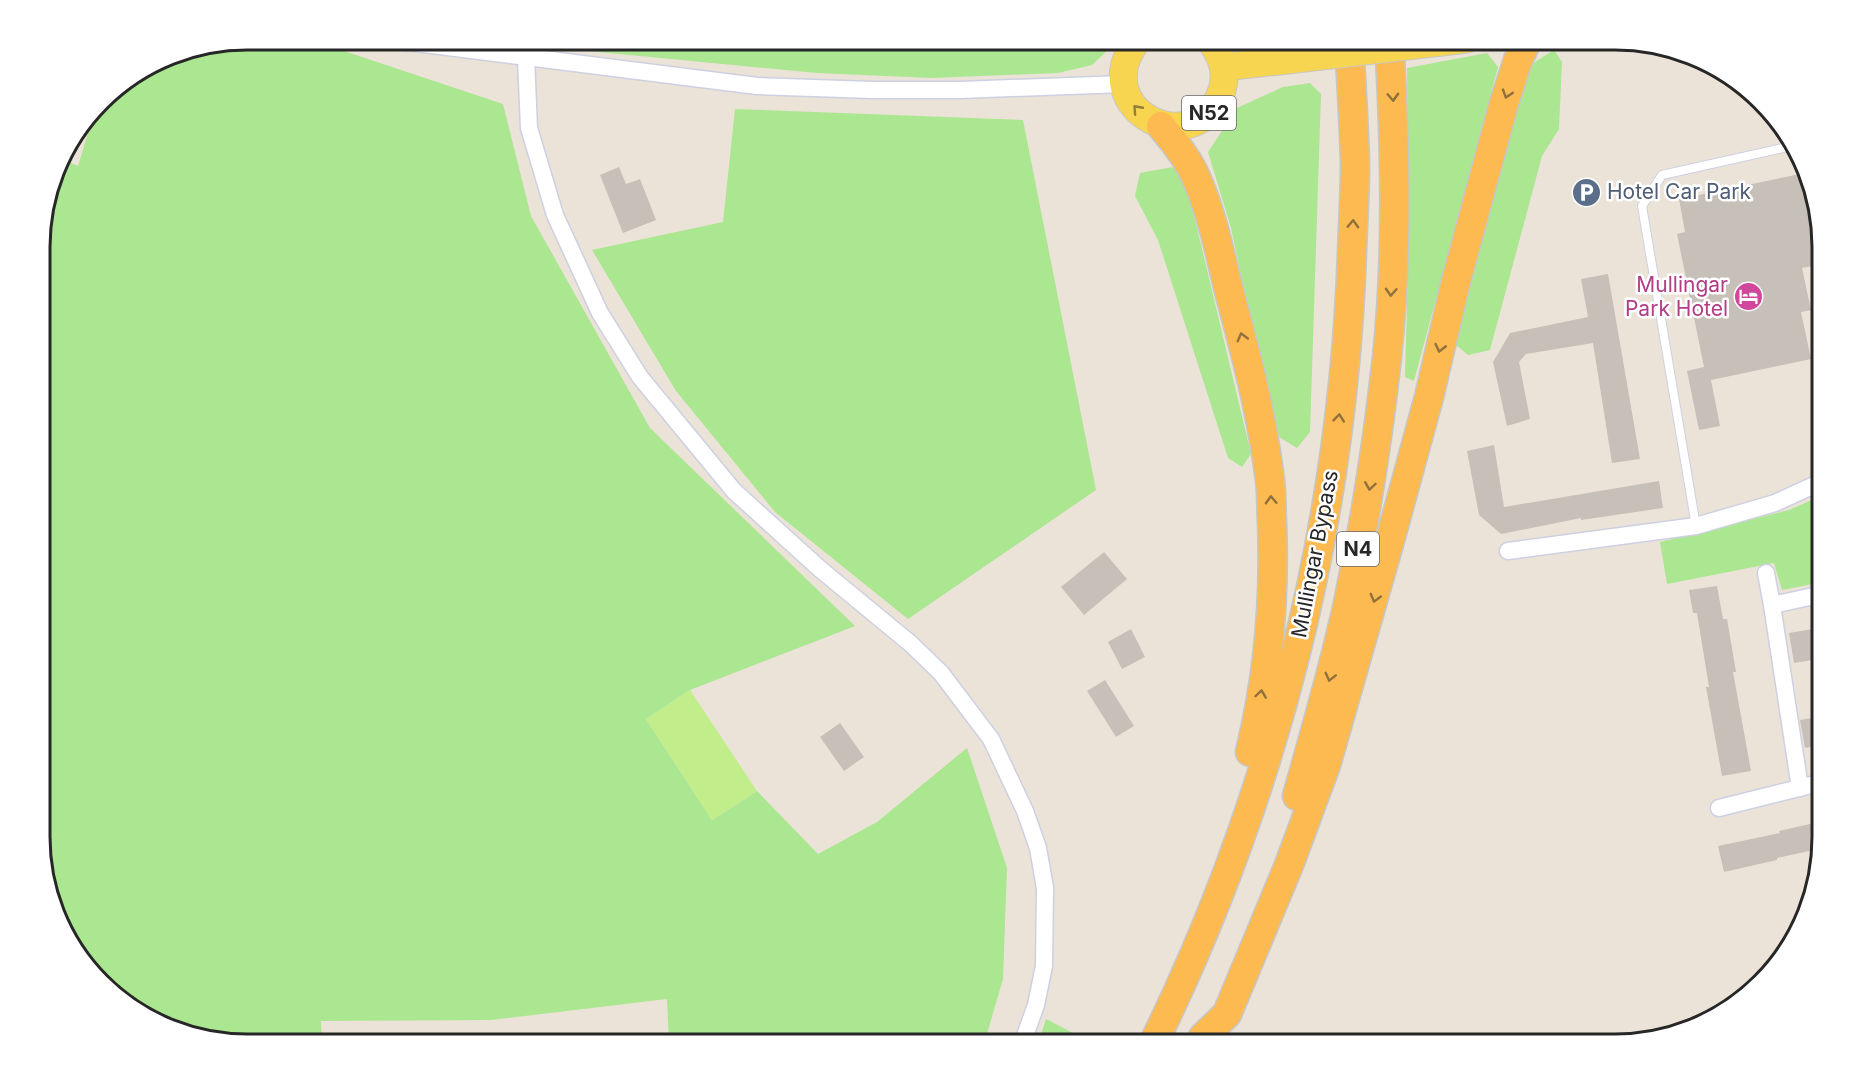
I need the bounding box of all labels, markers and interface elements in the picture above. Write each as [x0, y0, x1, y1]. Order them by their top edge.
one-way arrow [1502, 88, 1515, 99]
one-way arrow [1386, 93, 1399, 102]
road number: N52 [1182, 96, 1236, 130]
one-way arrow [1133, 106, 1144, 116]
parking icon: Hotel Car Park [1570, 176, 1602, 208]
place label: Hotel Car Park [1607, 179, 1751, 204]
one-way arrow [1346, 219, 1359, 228]
place label: Mullingar Park Hotel [1625, 272, 1728, 321]
hotel icon: Mullingar Park Hotel [1733, 281, 1765, 313]
one-way arrow [1384, 288, 1397, 297]
one-way arrow [1236, 332, 1249, 342]
one-way arrow [1434, 343, 1447, 353]
one-way arrow [1332, 414, 1345, 423]
street label: Mullingar Bypass [1286, 468, 1343, 640]
one-way arrow [1364, 481, 1376, 491]
one-way arrow [1264, 495, 1277, 504]
road number: N4 [1337, 532, 1379, 566]
one-way arrow [1369, 593, 1382, 603]
one-way arrow [1325, 672, 1338, 682]
one-way arrow [1254, 689, 1266, 699]

